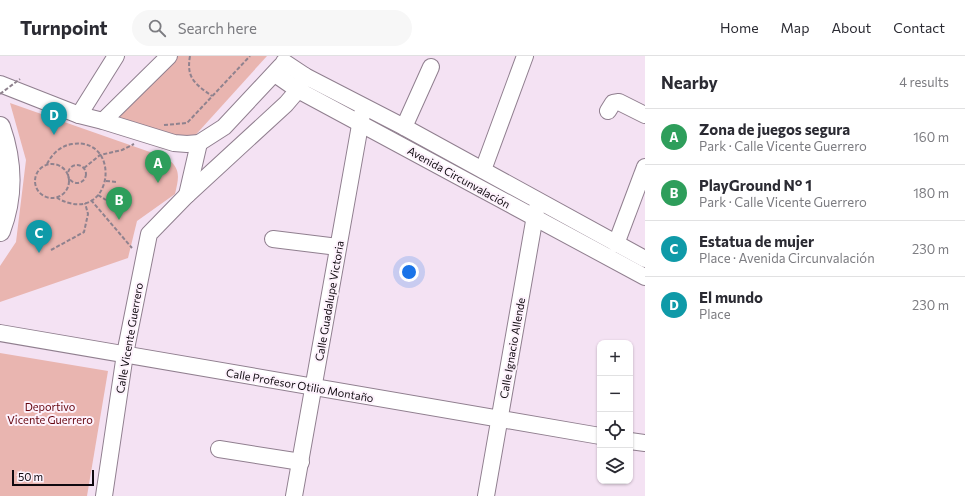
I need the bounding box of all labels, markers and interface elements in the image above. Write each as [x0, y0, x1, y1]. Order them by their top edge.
search box [132, 10, 412, 46]
text: Turnpoint [20, 16, 108, 39]
icon: search [146, 17, 168, 39]
text: Search here [178, 19, 257, 37]
text: Home [720, 19, 759, 36]
text: Map [781, 19, 809, 36]
text: About [831, 19, 871, 36]
text: Contact [893, 19, 945, 36]
text: Nearby [661, 72, 718, 93]
text: 4 results [899, 74, 949, 90]
pin: D [41, 102, 67, 135]
text: Zona de juegos segura [699, 120, 850, 138]
text: A [669, 129, 679, 145]
text: 160 m [913, 129, 949, 145]
text: Park · Calle Vicente Guerrero [699, 138, 867, 154]
street label: Avenida Circunvalación [406, 143, 512, 211]
pin: A [145, 150, 171, 183]
text: PlayGround N° 1 [699, 176, 812, 194]
text: B [670, 185, 678, 201]
text: 180 m [913, 185, 949, 201]
pin: B [106, 187, 132, 220]
text: Park · Calle Vicente Guerrero [699, 194, 867, 210]
pin: C [26, 220, 52, 253]
text: Estatua de mujer [699, 232, 814, 250]
street label: Calle Guadalupe Victoria [312, 240, 346, 362]
text: C [670, 241, 678, 257]
text: 230 m [912, 241, 949, 257]
text: Place · Avenida Circunvalación [699, 250, 875, 266]
your location [399, 262, 419, 282]
street label: Calle Vicente Guerrero [113, 281, 145, 394]
text: El mundo [699, 288, 763, 306]
street label: Calle Ignacio Allende [497, 296, 527, 399]
text: D [669, 297, 679, 313]
text: 230 m [912, 297, 949, 313]
text: Place [699, 306, 731, 322]
map controls [597, 340, 633, 484]
button: + [597, 340, 633, 376]
street label: Calle Profesor Otilio Montaño [225, 366, 375, 404]
button: − [597, 376, 633, 412]
park label: Deportivo Vicente Guerrero [7, 400, 93, 426]
button: locate [597, 412, 633, 448]
button: layers [597, 448, 633, 484]
scale bar [12, 468, 94, 487]
text: 50 m [18, 470, 43, 483]

